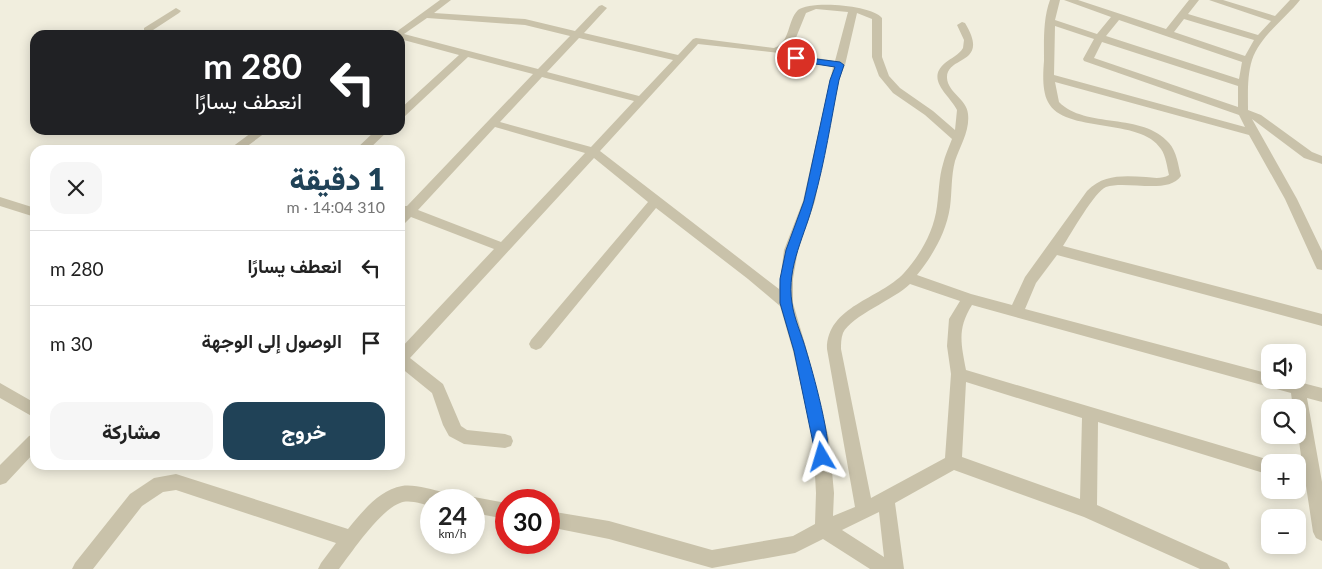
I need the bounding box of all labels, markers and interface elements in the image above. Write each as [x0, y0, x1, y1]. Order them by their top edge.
pin [775, 37, 817, 79]
text: 280 m [203, 44, 302, 86]
icon: arrive [782, 44, 810, 72]
icon: left [320, 50, 385, 115]
text: انعطف يسارًا [195, 87, 302, 114]
text: 1 دقيقة [290, 160, 385, 196]
button: close [50, 162, 102, 214]
text: 310 m · 14:04 [286, 197, 385, 216]
text: انعطف يسارًا [247, 254, 342, 277]
icon: left [357, 254, 385, 282]
text: 280 m [50, 257, 104, 280]
text: الوصول إلى الوجهة [201, 329, 342, 352]
icon: arrive [357, 329, 385, 357]
text: 30 m [50, 332, 93, 355]
map controls [1261, 344, 1306, 554]
button: sound [1261, 344, 1306, 389]
button: search [1261, 399, 1306, 444]
button: مشاركة [50, 402, 213, 460]
button: خروج [223, 402, 385, 460]
position arrow [795, 430, 847, 482]
button: + [1261, 454, 1306, 499]
speed limit sign: 30 [495, 489, 560, 554]
text: 24 [438, 500, 467, 530]
button: − [1261, 509, 1306, 554]
text: km/h [438, 526, 467, 541]

